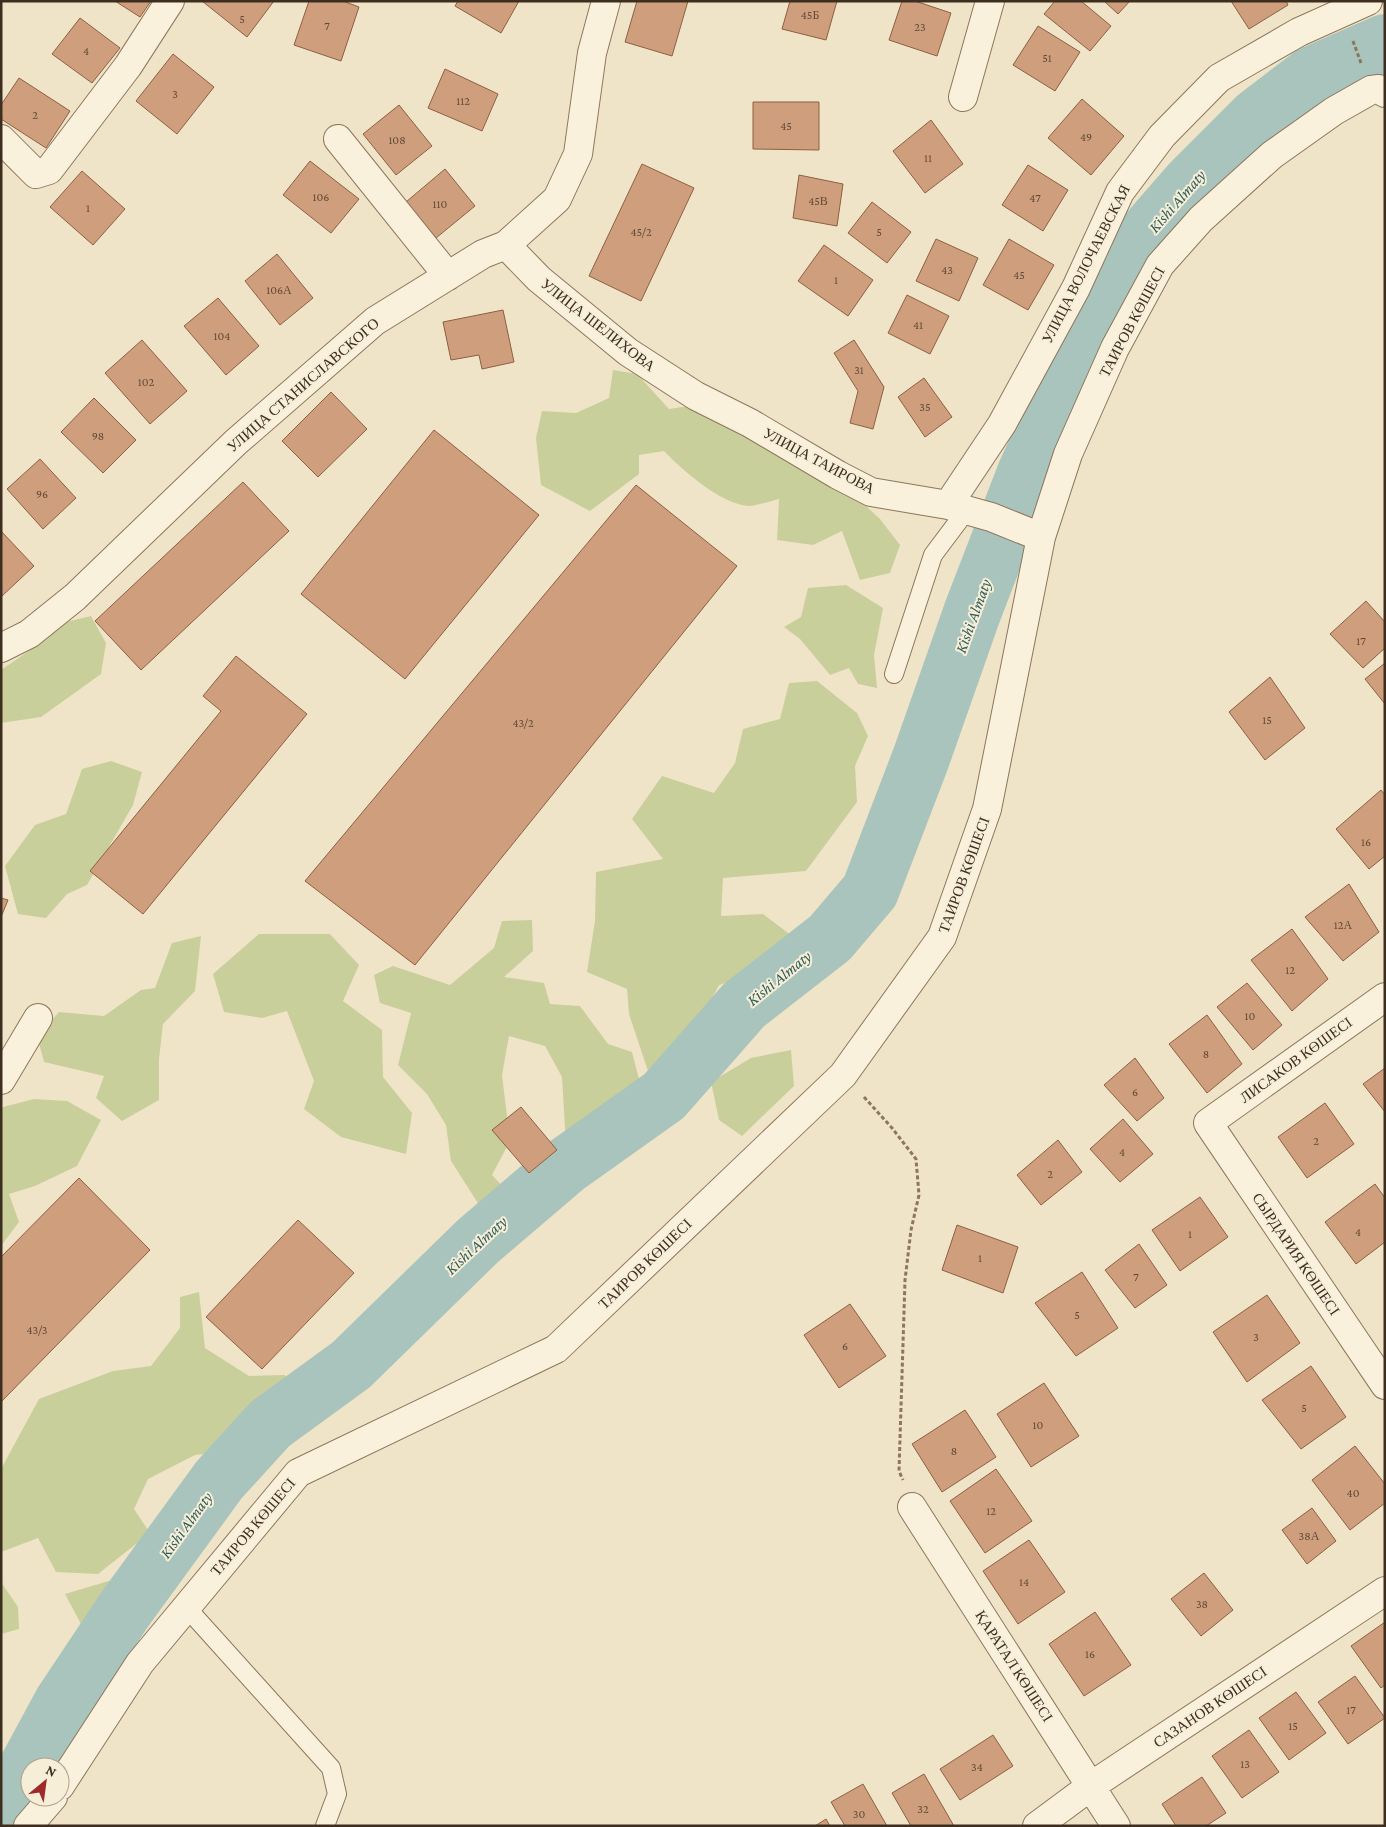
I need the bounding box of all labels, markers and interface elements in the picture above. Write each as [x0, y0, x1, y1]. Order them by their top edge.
house number: 45Б [801, 8, 819, 22]
house number: 5 [239, 12, 245, 26]
house number: 7 [324, 19, 330, 33]
house number: 23 [914, 20, 926, 34]
house number: 4 [83, 44, 89, 58]
house number: 51 [1042, 51, 1052, 65]
house number: 3 [172, 87, 178, 101]
house number: 112 [456, 94, 470, 108]
house number: 2 [32, 108, 38, 122]
house number: 45 [780, 119, 792, 133]
house number: 49 [1080, 130, 1092, 144]
house number: 108 [388, 133, 406, 147]
house number: 11 [924, 151, 932, 165]
water label: Kіshі Almaty [1145, 166, 1210, 236]
street label: УЛИЦА ВОЛОЧАЕВСКАЯ [1039, 182, 1133, 346]
house number: 106 [313, 190, 329, 204]
house number: 47 [1029, 191, 1041, 205]
house number: 45В [808, 194, 828, 208]
house number: 110 [433, 197, 448, 211]
house number: 1 [86, 201, 90, 215]
house number: 45/2 [630, 225, 652, 239]
house number: 5 [876, 225, 882, 239]
house number: 43 [941, 263, 953, 277]
street label: ТАИРОВ КӨШЕСІ [1096, 264, 1168, 380]
house number: 45 [1013, 268, 1025, 282]
house number: 1 [834, 273, 838, 287]
street label: УЛИЦА ШЕЛИХОВА [538, 276, 658, 375]
house number: 106А [266, 283, 292, 297]
street label: УЛИЦА СТАНИСЛАВСКОГО [224, 315, 382, 455]
house number: 41 [913, 318, 923, 332]
house number: 104 [214, 329, 230, 343]
house number: 31 [854, 363, 864, 377]
house number: 102 [138, 375, 154, 389]
house number: 35 [919, 400, 931, 414]
street label: УЛИЦА ТАИРОВА [761, 425, 878, 497]
house number: 98 [92, 429, 104, 443]
house number: 96 [36, 487, 48, 501]
water label: Kіshі Almaty [952, 576, 995, 656]
house number: 17 [1356, 634, 1366, 648]
house number: 15 [1262, 713, 1272, 727]
house number: 43/2 [512, 716, 534, 730]
street label: ТАИРОВ КӨШЕСІ [936, 815, 992, 935]
house number: 16 [1361, 835, 1371, 849]
house number: 12А [1334, 918, 1353, 932]
water label: Kіshі Almaty [744, 947, 815, 1010]
house number: 12 [1285, 963, 1295, 977]
house number: 10 [1245, 1009, 1256, 1023]
street label: ЛИСАКОВ КӨШЕСІ [1237, 1014, 1355, 1106]
house number: 8 [1203, 1047, 1209, 1061]
house number: 6 [1132, 1085, 1138, 1099]
house number: 2 [1313, 1134, 1319, 1148]
house number: 4 [1119, 1145, 1125, 1159]
house number: 2 [1047, 1167, 1053, 1181]
street label: СЫРДАРИЯ КӨШЕСІ [1249, 1190, 1343, 1318]
water label: Kіshі Almaty [442, 1212, 511, 1278]
street label: ТАИРОВ КӨШЕСІ [595, 1216, 695, 1312]
house number: 4 [1355, 1225, 1361, 1239]
house number: 1 [1188, 1227, 1192, 1241]
house number: 1 [978, 1251, 982, 1265]
house number: 7 [1133, 1270, 1139, 1284]
house number: 5 [1074, 1308, 1080, 1322]
house number: 43/3 [26, 1323, 48, 1337]
house number: 3 [1253, 1330, 1259, 1344]
house number: 6 [842, 1339, 848, 1353]
house number: 5 [1301, 1401, 1307, 1415]
house number: 10 [1033, 1418, 1044, 1432]
house number: 8 [951, 1444, 957, 1458]
street label: ТАИРОВ КӨШЕСІ [208, 1475, 298, 1579]
house number: 40 [1347, 1486, 1360, 1500]
water label: Kіshі Almaty [156, 1488, 217, 1562]
house number: 12 [986, 1504, 996, 1518]
house number: 38А [1299, 1529, 1320, 1543]
house number: 14 [1019, 1575, 1029, 1589]
house number: 38 [1196, 1597, 1208, 1611]
street label: ҚАРАТАЛ КӨШЕСІ [972, 1607, 1056, 1725]
house number: 16 [1085, 1647, 1095, 1661]
street label: САЗАНОВ КӨШЕСІ [1151, 1663, 1269, 1751]
house number: 17 [1346, 1703, 1356, 1717]
house number: 15 [1288, 1719, 1298, 1733]
north arrow [20, 1757, 70, 1807]
house number: 13 [1240, 1757, 1250, 1771]
house number: 34 [971, 1760, 983, 1774]
text: N [43, 1761, 60, 1780]
house number: 32 [917, 1802, 929, 1816]
house number: 30 [853, 1807, 865, 1821]

